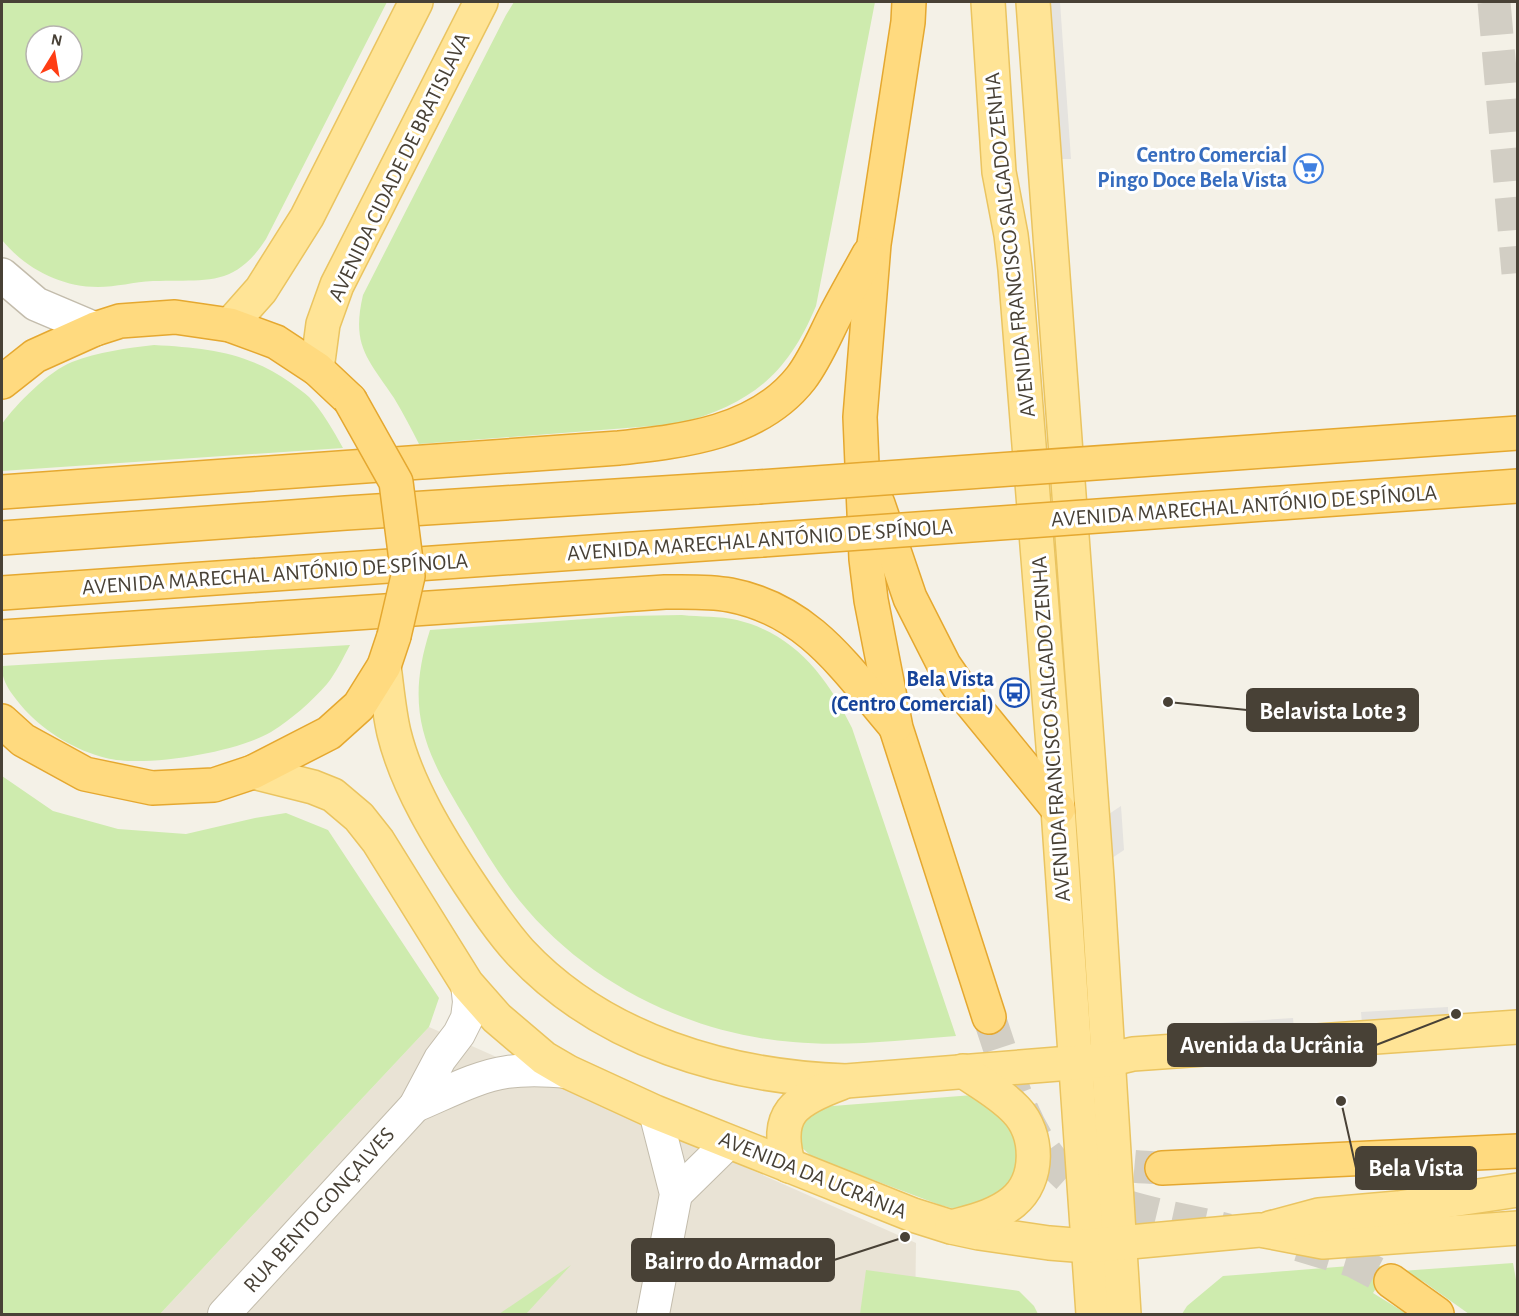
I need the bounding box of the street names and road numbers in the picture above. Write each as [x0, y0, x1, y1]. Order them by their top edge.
street label: AVENIDA CIDADE DE BRATISLAVA [324, 29, 474, 305]
street label: AVENIDA FRANCISCO SALGADO ZENHA [981, 71, 1039, 418]
street label: AVENIDA MARECHAL ANTÓNIO DE SPÍNOLA [1050, 481, 1438, 530]
street label: AVENIDA MARECHAL ANTÓNIO DE SPÍNOLA [566, 515, 954, 564]
street label: AVENIDA MARECHAL ANTÓNIO DE SPÍNOLA [81, 549, 469, 598]
street label: AVENIDA FRANCISCO SALGADO ZENHA [1028, 555, 1074, 903]
street label: RUA BENTO GONÇALVES [239, 1123, 399, 1297]
street label: AVENIDA DA UCRÂNIA [716, 1126, 911, 1223]

